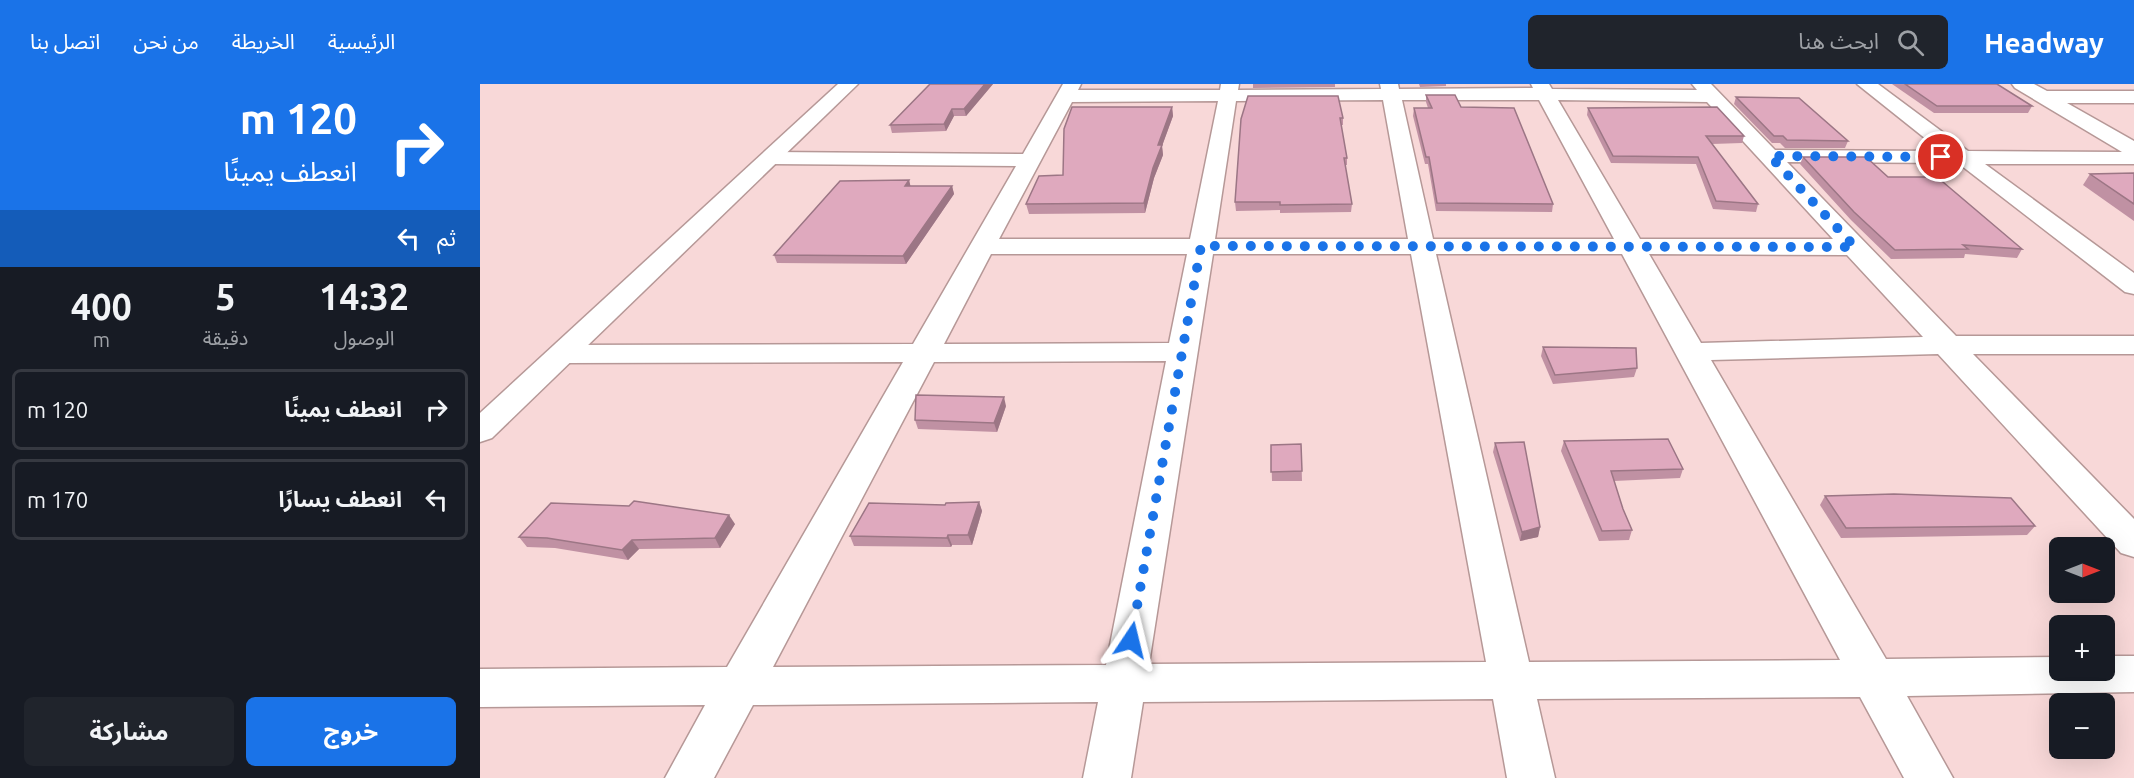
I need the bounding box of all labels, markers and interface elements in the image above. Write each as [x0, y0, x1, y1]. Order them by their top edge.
search box [1528, 15, 1948, 69]
icon: search [1894, 26, 1927, 59]
text: Headway [1984, 27, 2104, 58]
text: ابحث هنا [1798, 28, 1879, 53]
text: اتصل بنا [30, 29, 100, 53]
text: من نحن [133, 29, 199, 53]
text: الخريطة [232, 29, 295, 53]
text: الرئيسية [328, 29, 395, 53]
text: 120 m [240, 95, 357, 142]
icon: right [378, 108, 456, 186]
pin [1915, 131, 1966, 182]
icon: arrive [1924, 140, 1957, 173]
text: انعطف يمينًا [223, 156, 357, 186]
icon: left [392, 222, 425, 255]
text: ثم [437, 225, 456, 250]
text: 5 [215, 276, 236, 317]
text: 14:32 [319, 276, 409, 317]
text: 400 [71, 286, 132, 327]
text: دقيقة [203, 326, 248, 349]
text: الوصول [334, 326, 395, 349]
text: m [93, 328, 110, 351]
icon: right [420, 393, 453, 426]
text: انعطف يمينًا [284, 396, 402, 421]
text: 120 m [27, 397, 88, 422]
icon: left [420, 483, 453, 516]
text: انعطف يسارًا [279, 486, 402, 511]
text: 170 m [27, 487, 88, 512]
north arrow [2049, 537, 2115, 603]
map controls [2049, 537, 2115, 759]
position arrow [1099, 608, 1163, 672]
button: + [2049, 615, 2115, 681]
button: − [2049, 693, 2115, 759]
button: مشاركة [24, 697, 234, 766]
button: خروج [246, 697, 456, 766]

